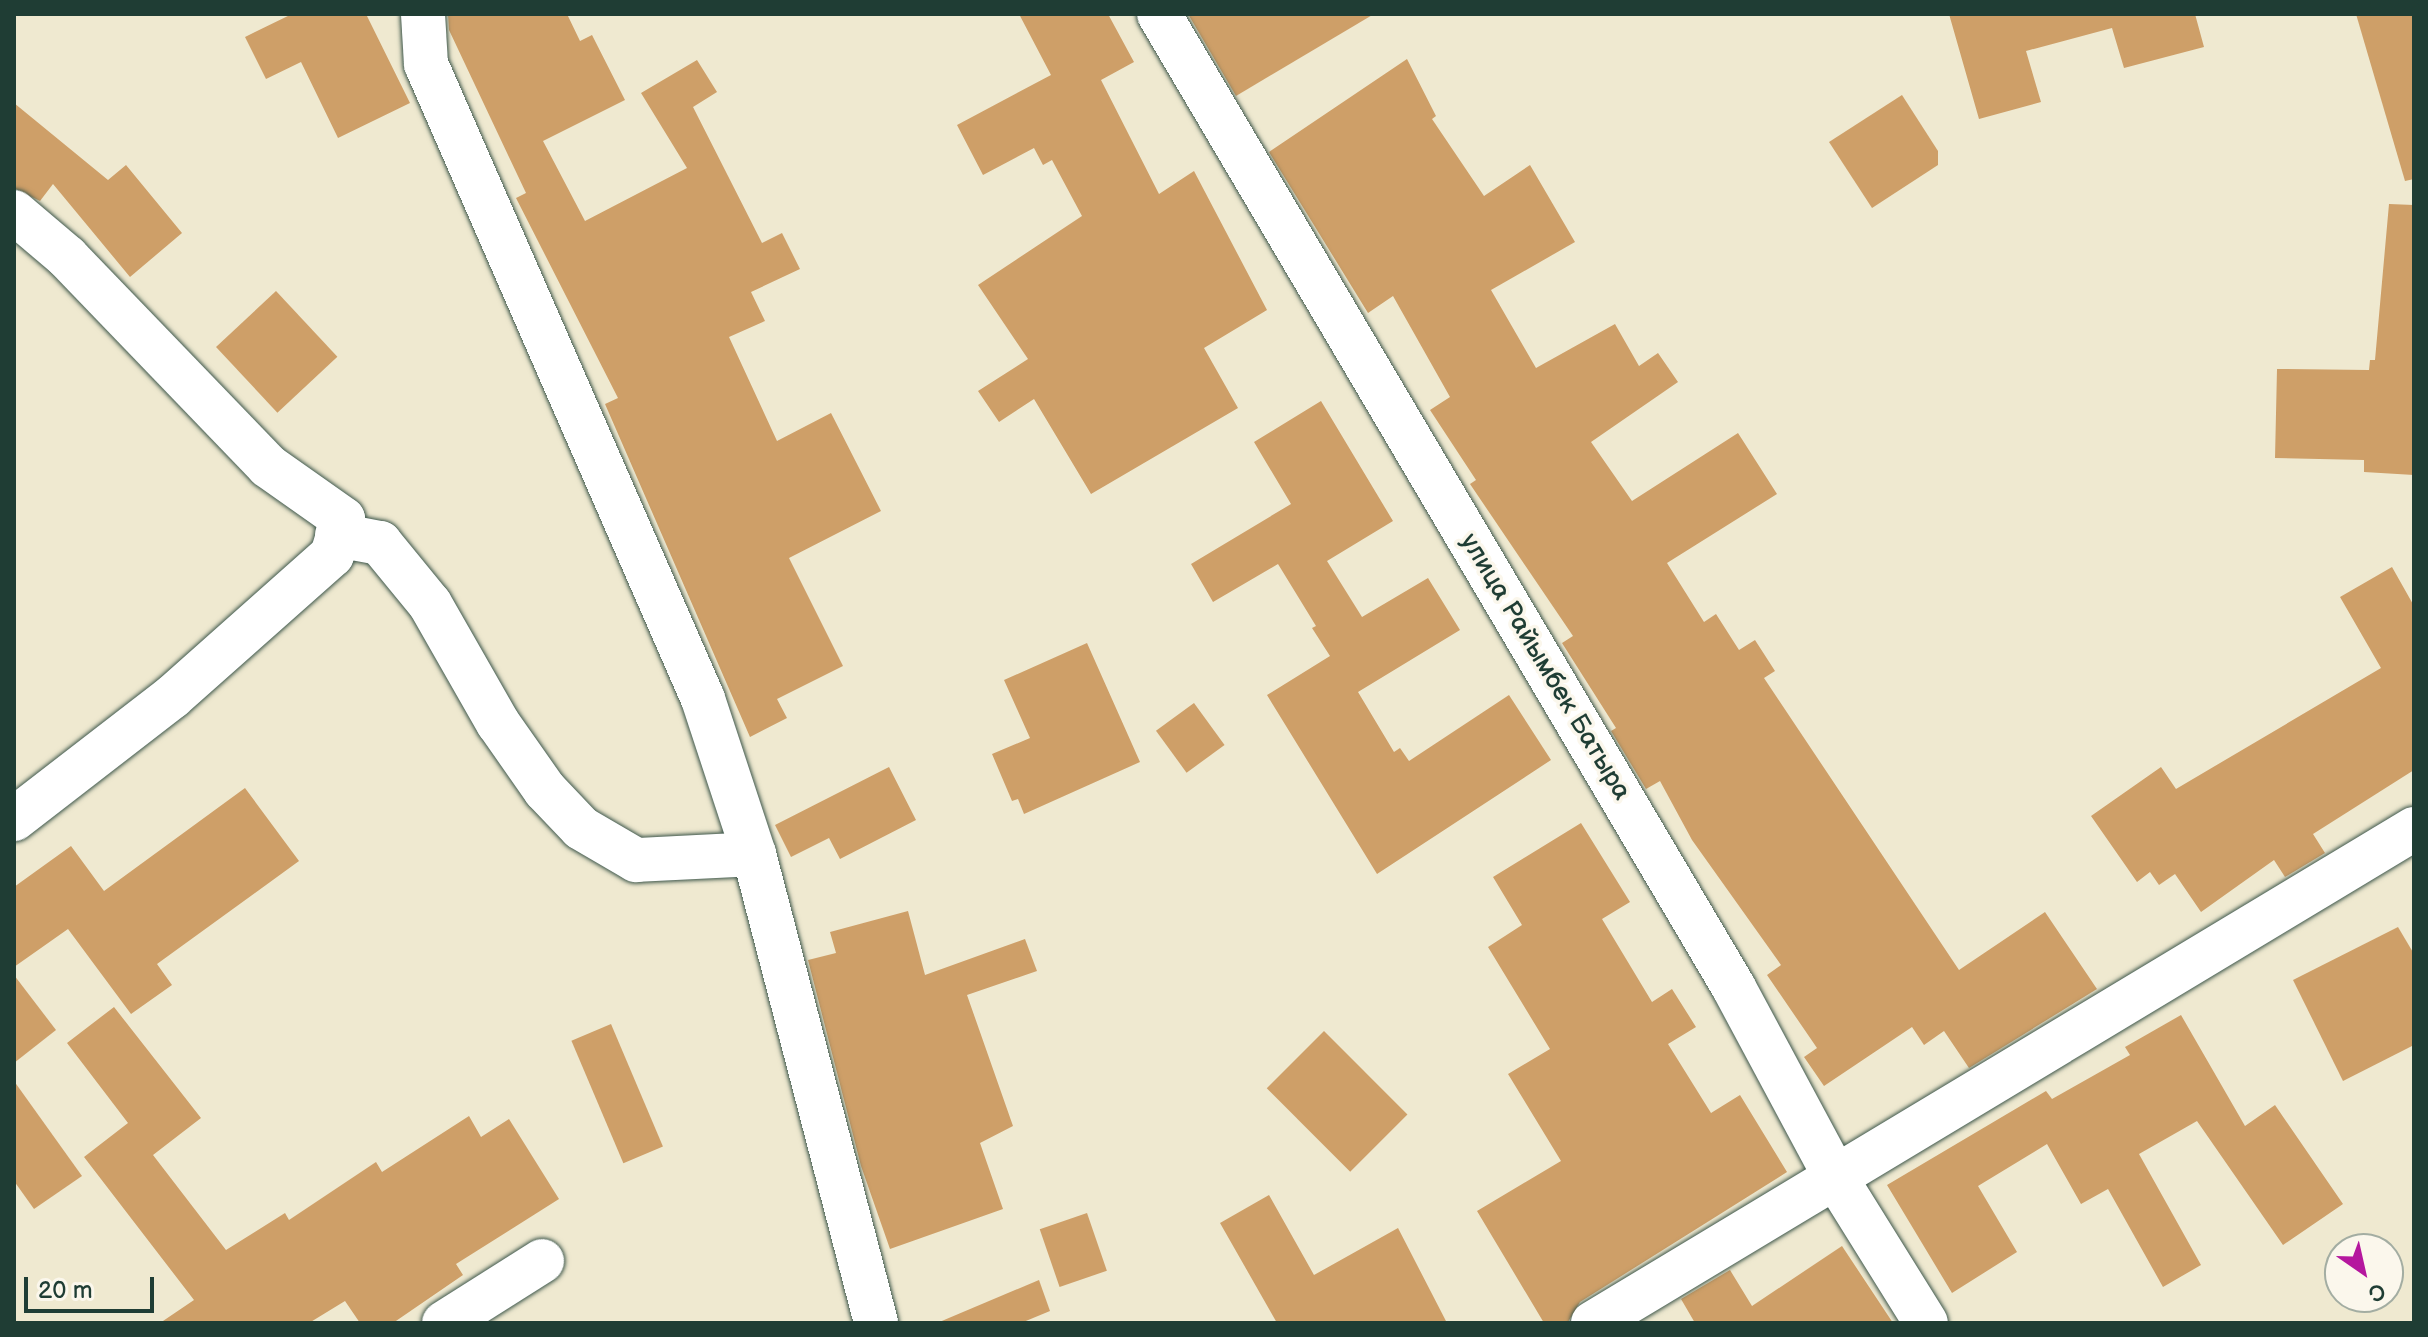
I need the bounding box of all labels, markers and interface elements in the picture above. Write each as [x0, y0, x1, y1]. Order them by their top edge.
street label: улица Райымбек Батыра [1453, 528, 1637, 806]
north arrow [2324, 1233, 2404, 1313]
scale bar [28, 1261, 158, 1311]
text: 20 m [38, 1276, 93, 1305]
text: С [2363, 1276, 2390, 1307]

